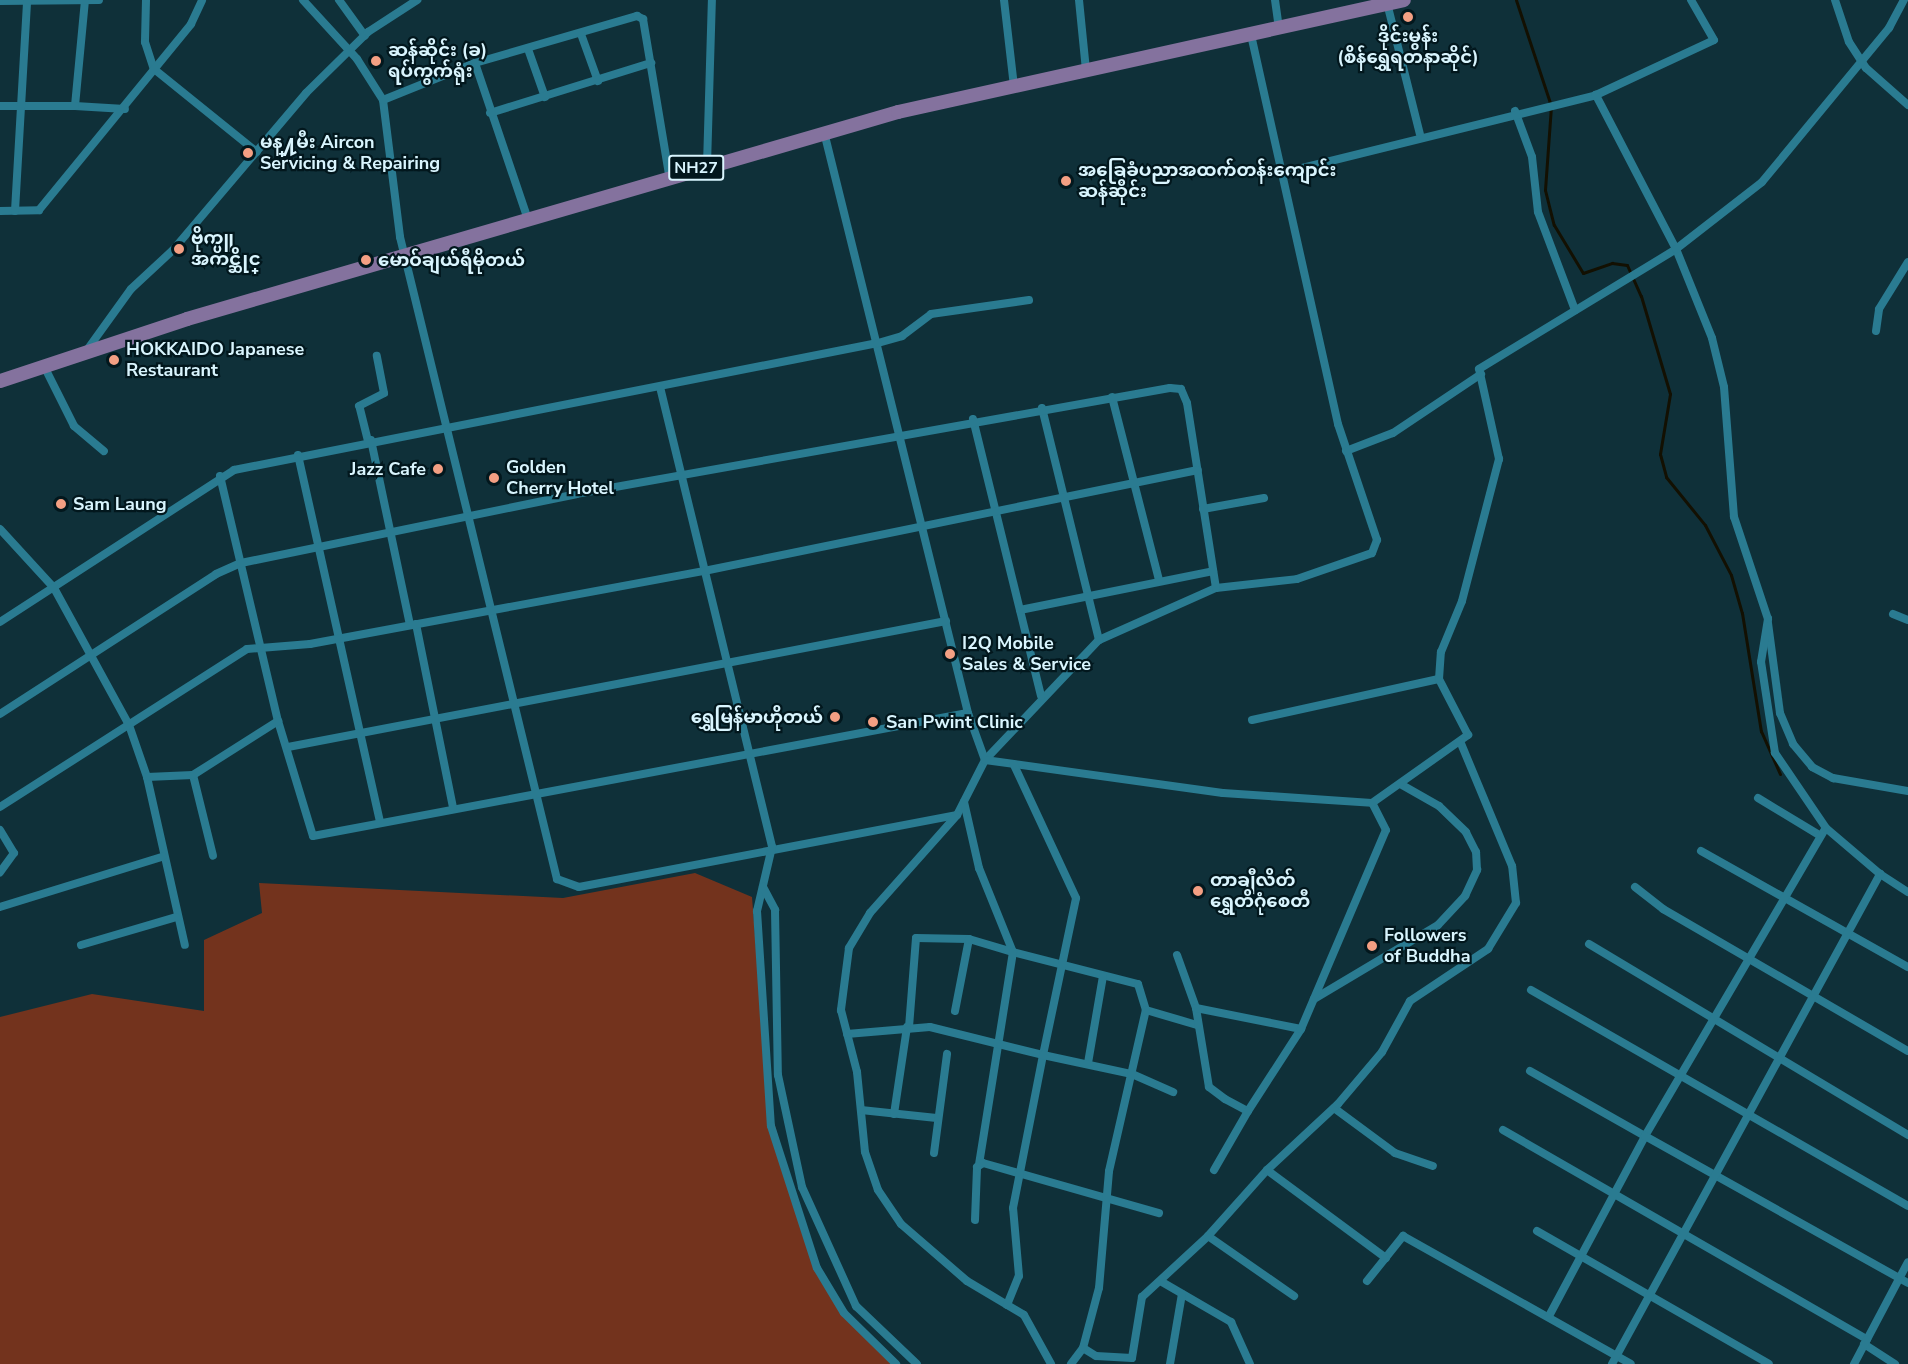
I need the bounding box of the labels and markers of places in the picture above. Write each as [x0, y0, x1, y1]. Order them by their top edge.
marker: ဒိုင်းမွန်း (စိန်ရွှေရတနာဆိုင်) [1401, 10, 1415, 24]
place label: ဒိုင်းမွန်း (စိန်ရွှေရတနာဆိုင်) [1337, 26, 1479, 68]
place label: ဆန်ဆိုင်း (ခ) ရပ်ကွက်ရုံး [388, 40, 487, 82]
marker: ဆန်ဆိုင်း (ခ) ရပ်ကွက်ရုံး [369, 54, 383, 68]
place label: မန္႔မီး Aircon Servicing & Repairing [260, 132, 440, 174]
marker: မန္႔မီး Aircon Servicing & Repairing [241, 146, 255, 160]
place label: အခြေခံပညာအထက်တန်းကျောင်း ဆန်ဆိုင်း [1078, 160, 1336, 202]
marker: အခြေခံပညာအထက်တန်းကျောင်း ဆန်ဆိုင်း [1059, 174, 1073, 188]
place label: ဗိုက္ပူ အကင္ဆိုင္ [191, 228, 261, 270]
marker: ဗိုက္ပူ အကင္ဆိုင္ [172, 242, 186, 256]
place label: မောဝ်ချယ်ရီမိုတယ် [378, 249, 525, 271]
marker: မောဝ်ချယ်ရီမိုတယ် [359, 253, 373, 267]
place label: HOKKAIDO Japanese Restaurant [126, 339, 304, 382]
marker: HOKKAIDO Japanese Restaurant [107, 353, 121, 367]
place label: Golden Cherry Hotel [506, 457, 614, 500]
place label: Jazz Cafe [350, 458, 426, 480]
marker: Jazz Cafe [431, 462, 445, 476]
marker: Golden Cherry Hotel [487, 471, 501, 485]
place label: Sam Laung [73, 493, 167, 515]
marker: Sam Laung [54, 497, 68, 511]
place label: I2Q Mobile Sales & Service [962, 633, 1091, 676]
marker: I2Q Mobile Sales & Service [943, 647, 957, 661]
place label: ရွှေမြန်မာဟိုတယ် [691, 706, 823, 728]
marker: ရွှေမြန်မာဟိုတယ် [828, 710, 842, 724]
place label: San Pwint Clinic [886, 711, 1023, 733]
marker: San Pwint Clinic [864, 713, 882, 731]
place label: တာချီလိတ် ရွှေတိဂုံစေတီ [1210, 870, 1310, 912]
marker: တာချီလိတ် ရွှေတိဂုံစေတီ [1191, 884, 1205, 898]
place label: Followers of Buddha [1384, 925, 1470, 968]
marker: Followers of Buddha [1365, 939, 1379, 953]

